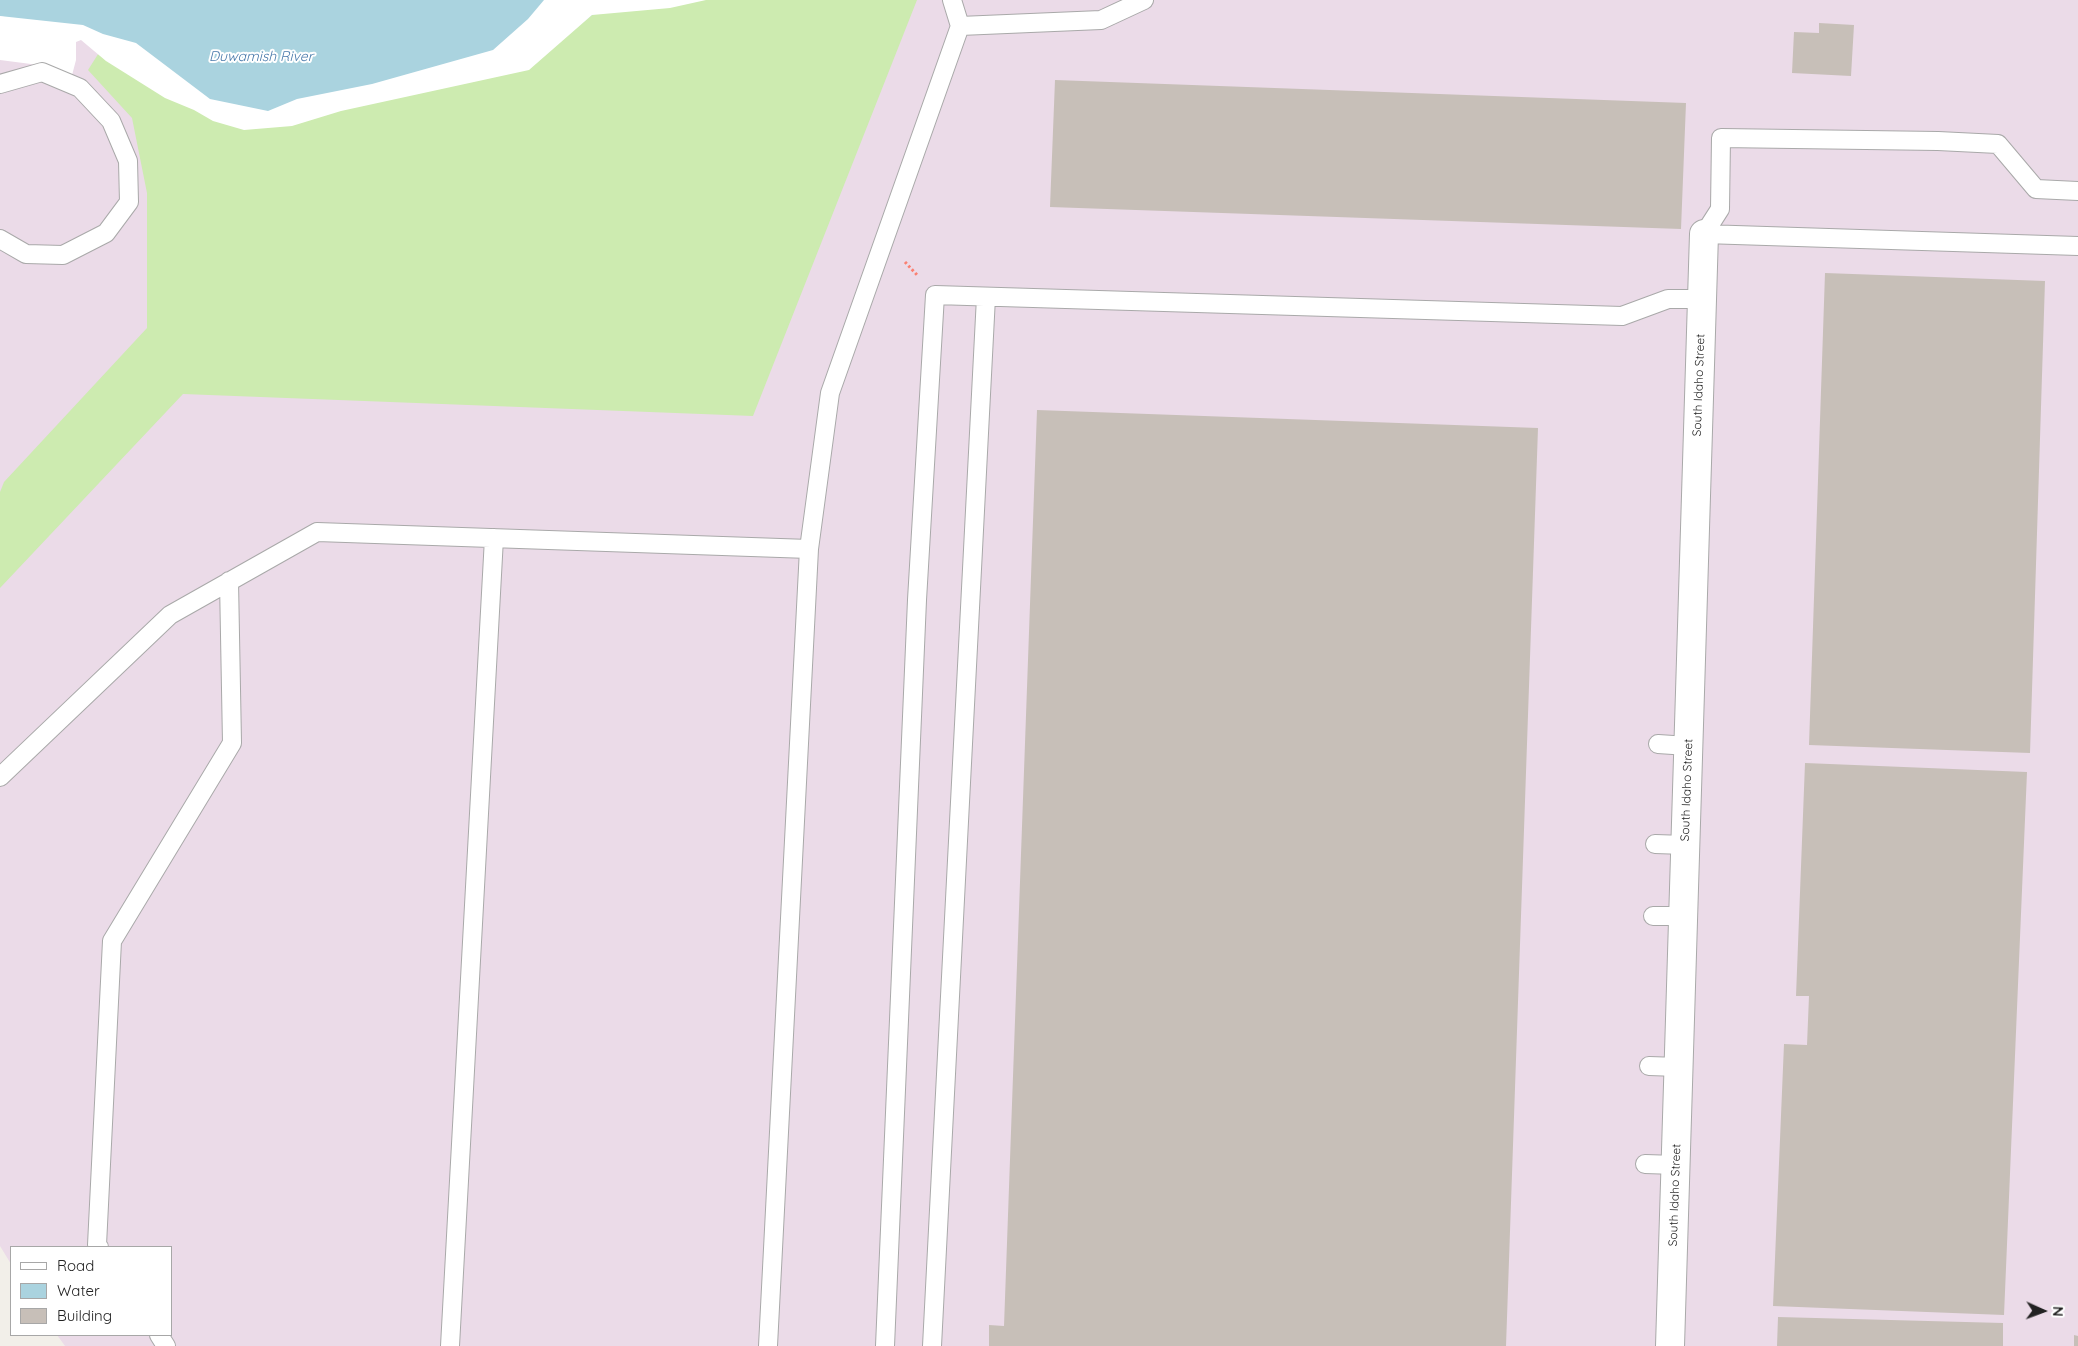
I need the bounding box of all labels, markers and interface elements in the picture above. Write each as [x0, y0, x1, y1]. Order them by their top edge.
water label: Duwamish River [209, 49, 313, 65]
street label: South Idaho Street [1690, 333, 1708, 437]
street label: South Idaho Street [1678, 738, 1696, 842]
street label: South Idaho Street [1666, 1143, 1684, 1247]
legend [10, 1246, 172, 1336]
text: Road [57, 1256, 94, 1275]
text: Water [57, 1281, 100, 1300]
north arrow [2018, 1286, 2068, 1336]
text: Building [57, 1306, 112, 1325]
text: N [2049, 1306, 2067, 1317]

